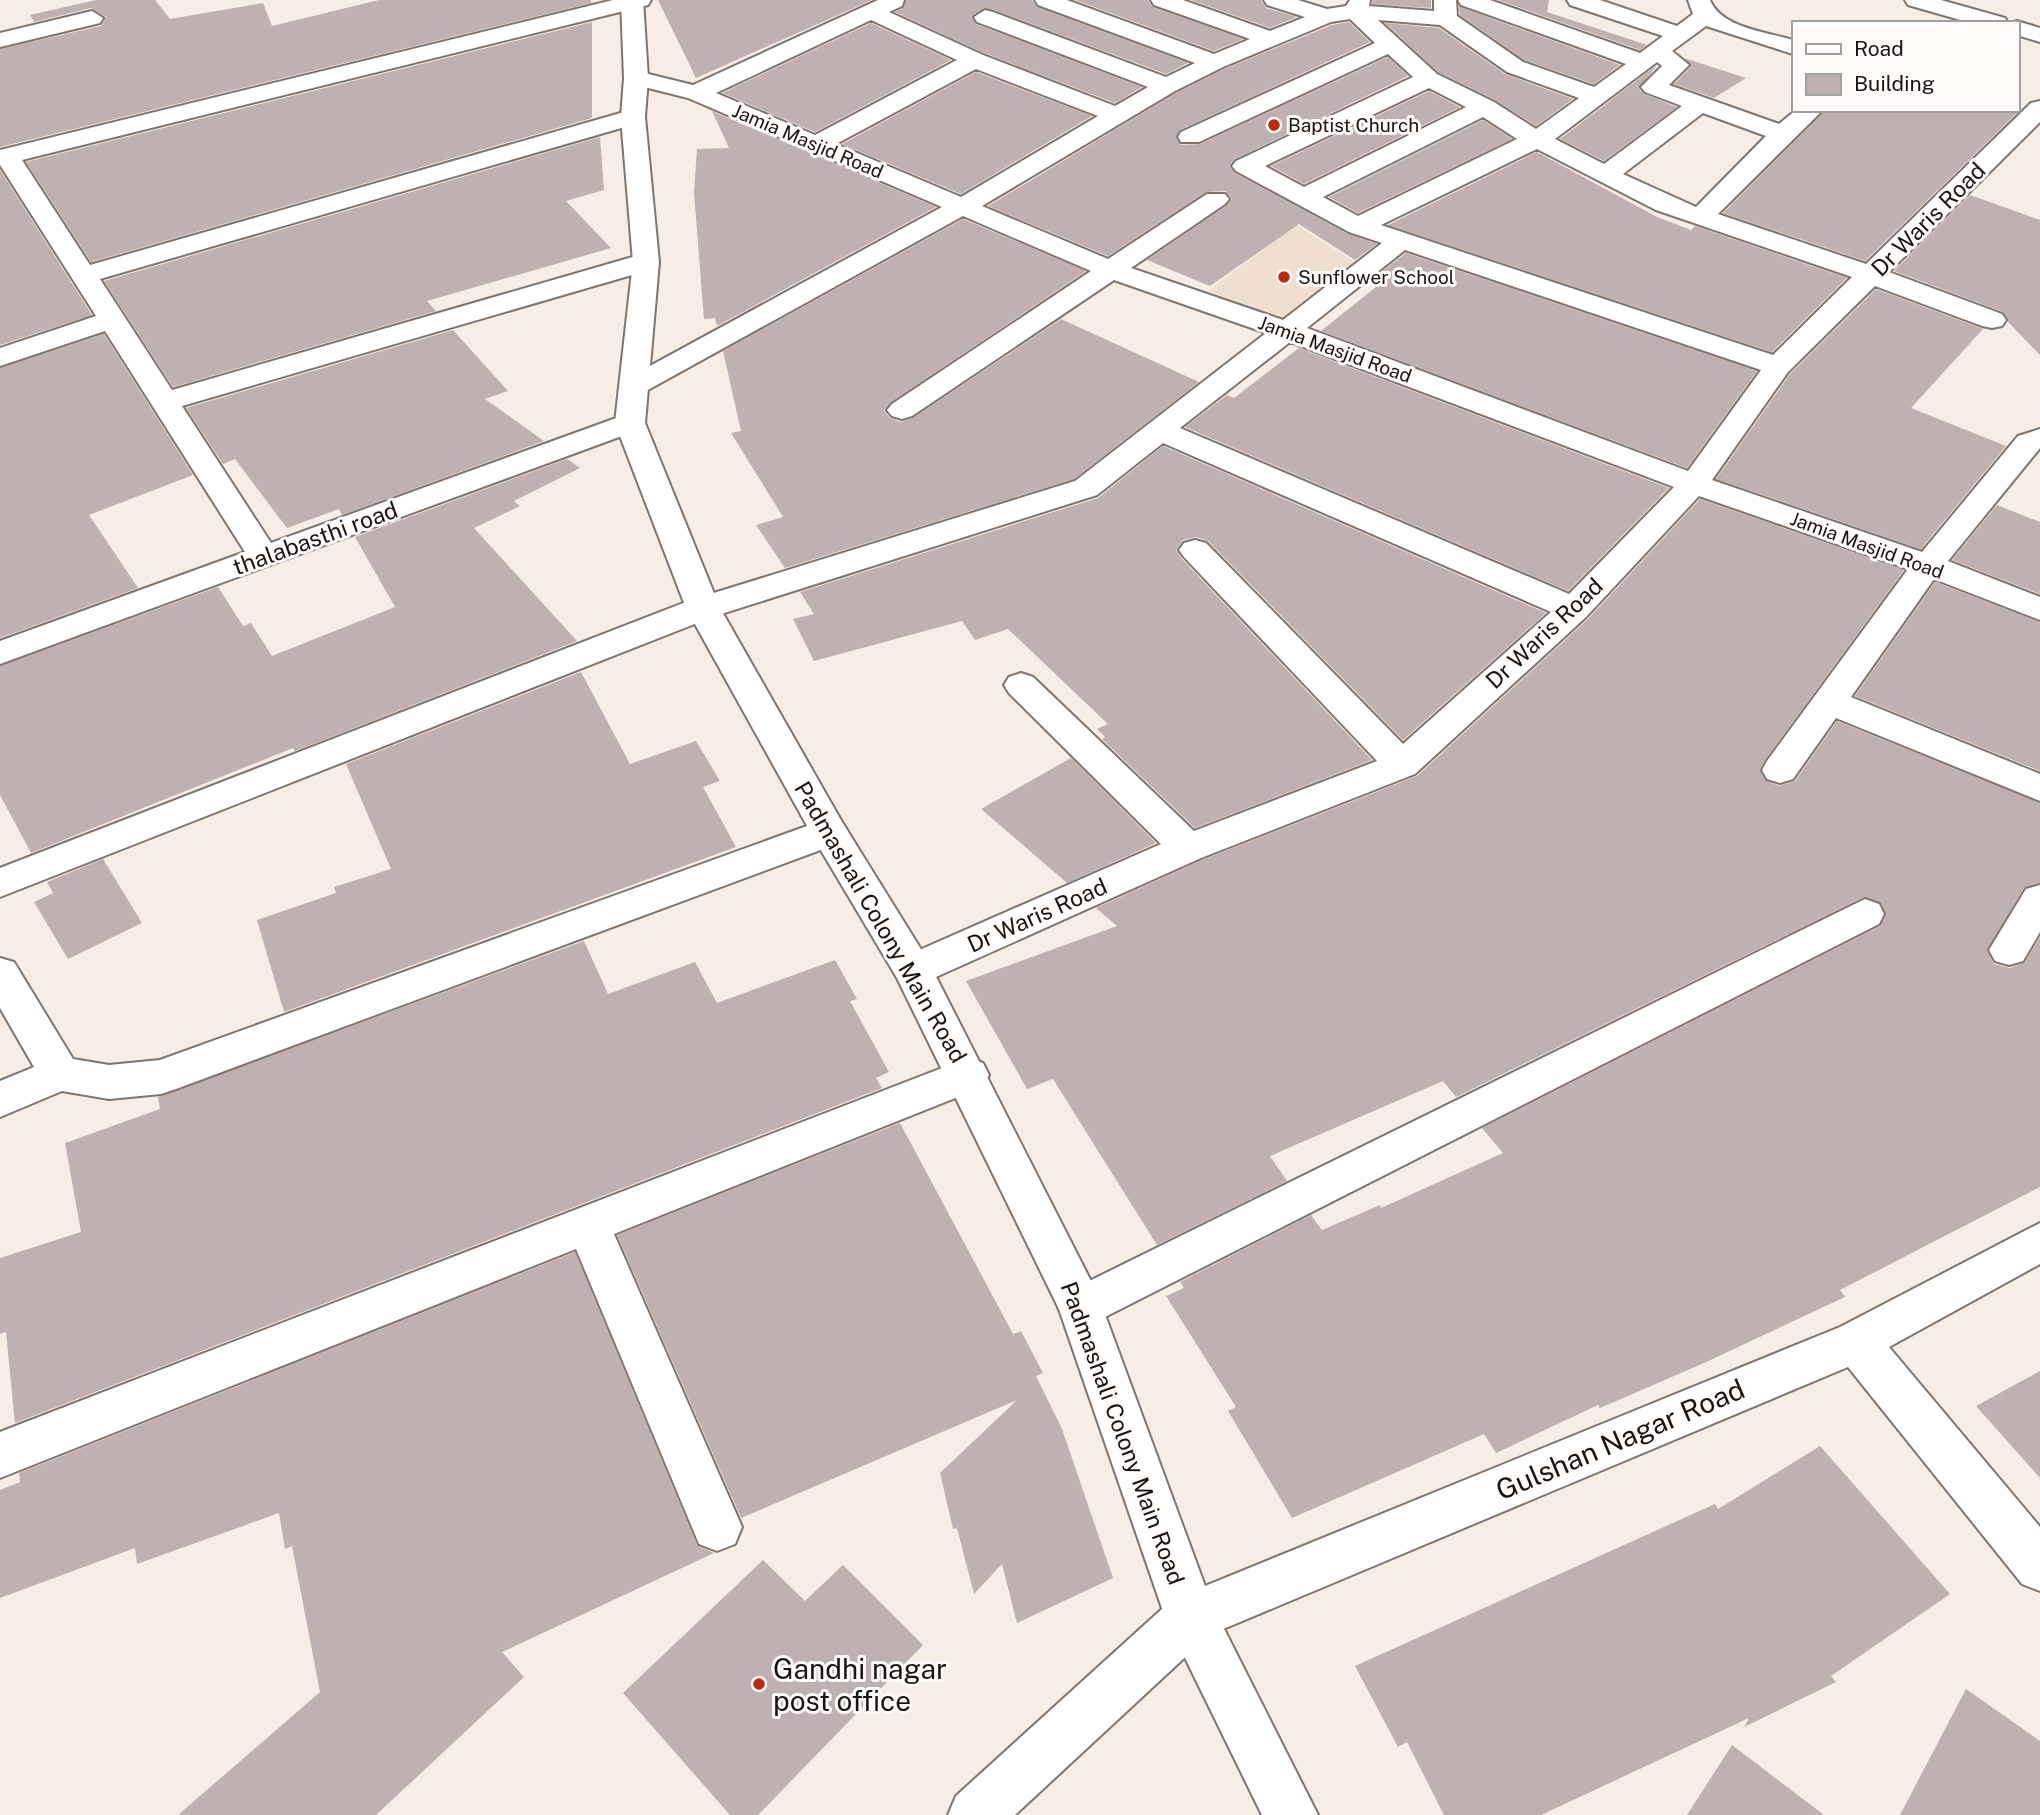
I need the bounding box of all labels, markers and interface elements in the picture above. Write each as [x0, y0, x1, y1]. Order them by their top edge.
legend [1792, 21, 2019, 112]
text: Road [1854, 36, 1904, 61]
text: Building [1854, 71, 1935, 96]
street label: Jamia Masjid Road [729, 99, 887, 183]
place label: Baptist Church [1288, 114, 1419, 136]
marker: Baptist Church [1266, 117, 1282, 133]
street label: Dr Waris Road [1865, 156, 1991, 282]
place label: Sunflower School [1298, 266, 1454, 288]
marker: Sunflower School [1276, 269, 1292, 285]
street label: Jamia Masjid Road [1255, 311, 1415, 387]
street label: thalabasthi road [229, 496, 401, 580]
street label: Jamia Masjid Road [1787, 507, 1947, 583]
street label: Dr Waris Road [1480, 572, 1608, 694]
street label: Padmashali Colony Main Road [789, 777, 973, 1067]
street label: Dr Waris Road [963, 872, 1111, 958]
street label: Padmashali Colony Main Road [1056, 1278, 1190, 1588]
street label: Gulshan Nagar Road [1491, 1372, 1749, 1506]
place label: Gandhi nagar post office [773, 1652, 947, 1717]
marker: Gandhi nagar post office [751, 1676, 767, 1692]

